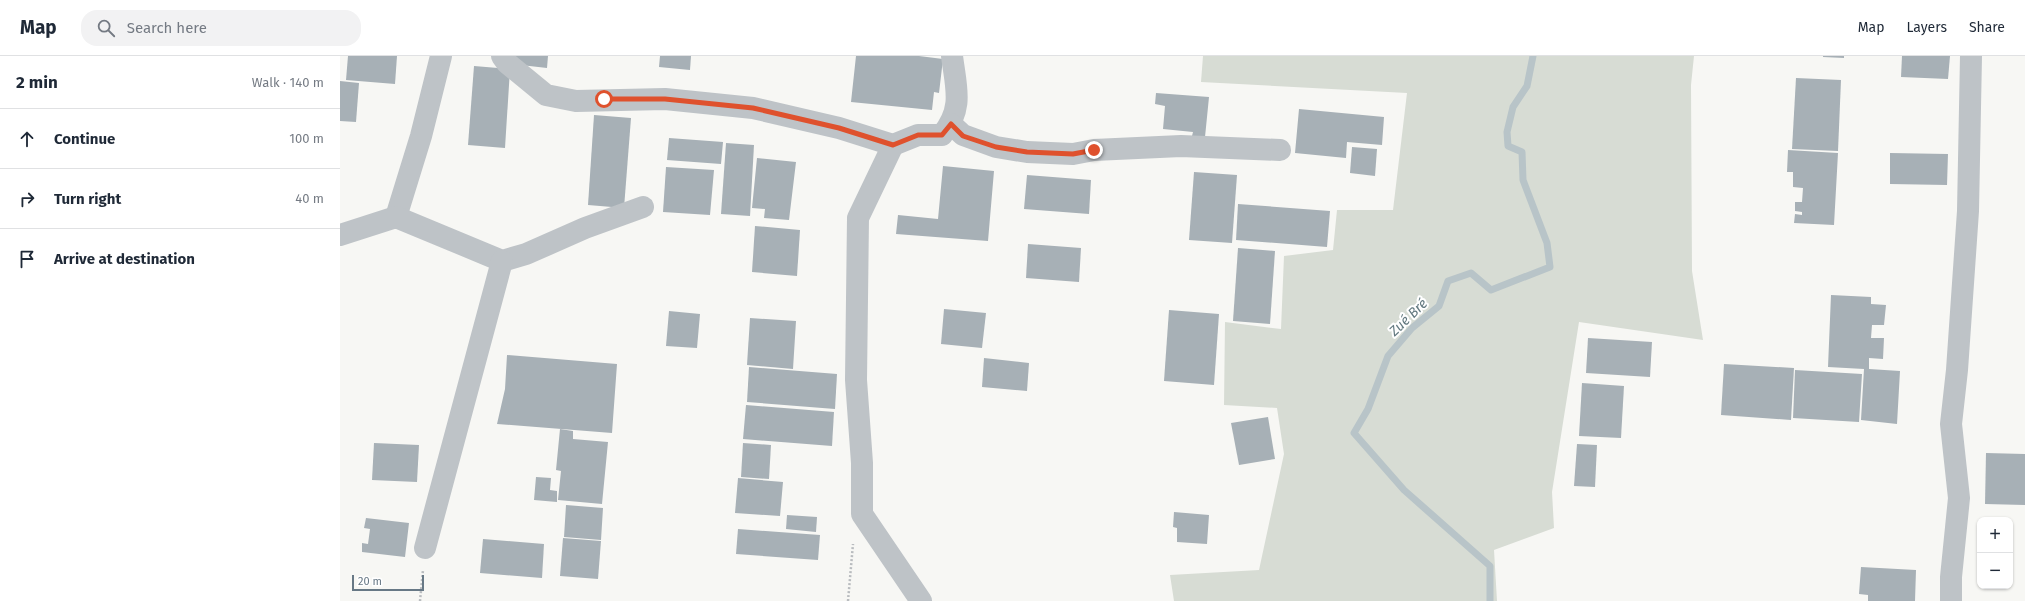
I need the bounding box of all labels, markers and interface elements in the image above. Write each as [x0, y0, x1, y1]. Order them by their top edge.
search box [81, 10, 361, 46]
text: Map [20, 16, 57, 39]
icon: search [95, 17, 117, 39]
text: Search here [127, 19, 207, 37]
text: Map [1858, 19, 1884, 36]
text: Layers [1906, 19, 1947, 36]
text: Share [1969, 19, 2005, 36]
text: 2 min [16, 72, 58, 93]
text: Walk · 140 m [252, 75, 324, 90]
route start [595, 90, 613, 108]
icon: ahead [16, 128, 38, 150]
text: Continue [54, 130, 115, 148]
text: 100 m [289, 131, 324, 146]
route end [1085, 141, 1103, 159]
icon: right [16, 188, 38, 210]
text: Turn right [54, 190, 121, 208]
text: 40 m [295, 191, 324, 206]
icon: arrive [16, 248, 38, 270]
text: Arrive at destination [54, 250, 195, 268]
water label: Zué Bré [1385, 295, 1431, 340]
map controls [1977, 517, 2013, 589]
button: + [1977, 517, 2013, 553]
button: − [1977, 553, 2013, 589]
scale bar [352, 573, 424, 592]
text: 20 m [358, 575, 382, 588]

